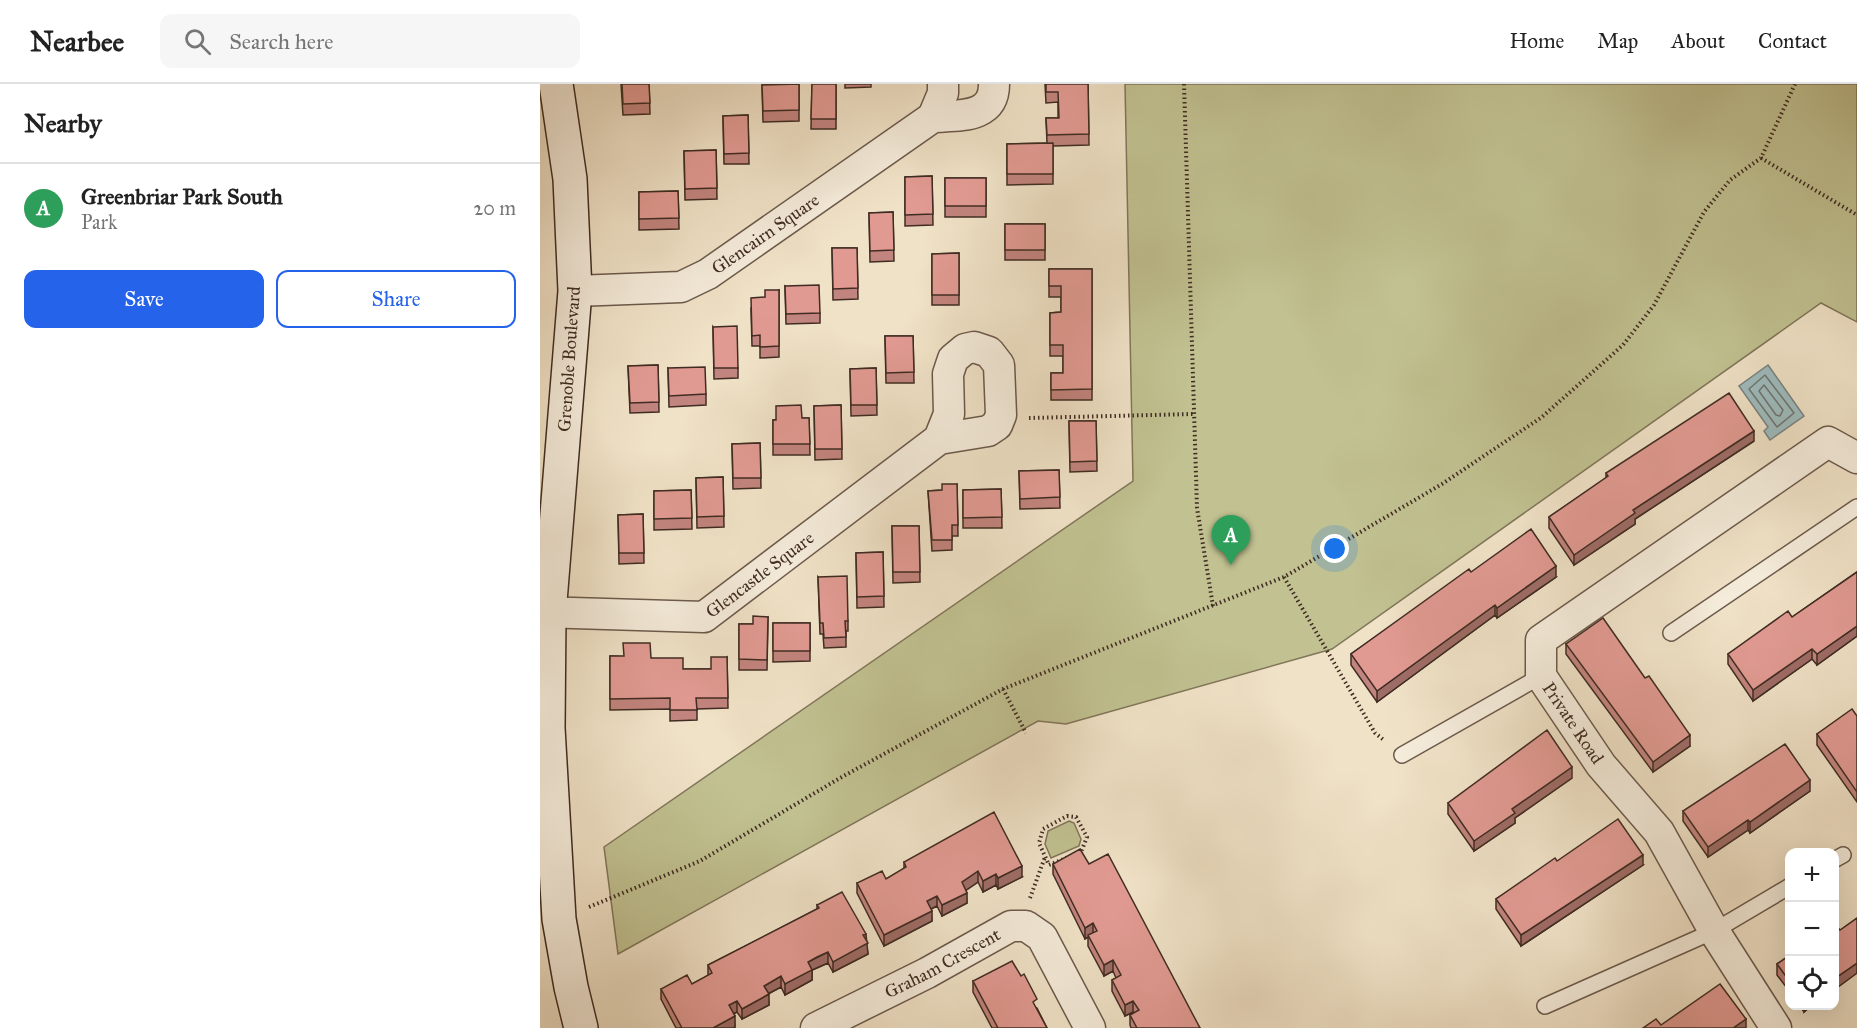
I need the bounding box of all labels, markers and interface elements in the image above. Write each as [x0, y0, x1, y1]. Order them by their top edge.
search box [160, 14, 580, 68]
text: Nearbee [30, 24, 124, 59]
icon: search [181, 25, 214, 58]
text: Search here [229, 28, 333, 55]
text: Home [1509, 28, 1564, 54]
text: Map [1597, 28, 1638, 54]
text: About [1671, 28, 1725, 54]
text: Contact [1758, 28, 1827, 54]
text: Nearby [24, 107, 102, 139]
text: Greenbriar Park South [81, 183, 283, 210]
street label: Glencairn Square [707, 189, 823, 279]
text: A [37, 196, 50, 220]
text: 20 m [473, 196, 516, 220]
text: Park [81, 210, 117, 234]
button: Save [24, 270, 264, 328]
button: Share [276, 270, 516, 328]
street label: Grenoble Boulevard [553, 285, 585, 433]
pin: A [1212, 516, 1250, 565]
street label: Glencastle Square [701, 527, 818, 623]
your location [1320, 534, 1349, 563]
street label: Private Road [1538, 678, 1608, 768]
map controls [1785, 848, 1839, 1010]
button: + [1785, 848, 1839, 902]
button: − [1785, 902, 1839, 956]
street label: Graham Crescent [881, 923, 1005, 1003]
button: locate [1785, 956, 1839, 1010]

